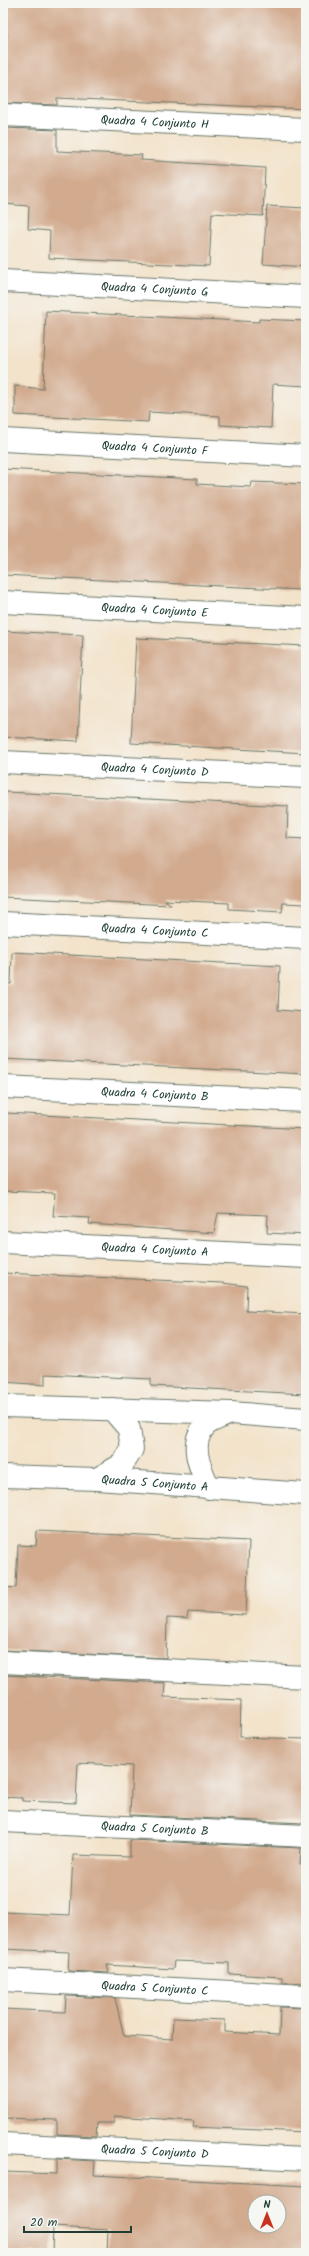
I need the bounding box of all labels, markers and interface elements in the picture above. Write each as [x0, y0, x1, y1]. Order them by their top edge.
street label: Quadra 4 Conjunto H [100, 110, 209, 134]
street label: Quadra 4 Conjunto G [101, 277, 209, 301]
street label: Quadra 4 Conjunto F [101, 436, 210, 460]
street label: Quadra 4 Conjunto E [101, 598, 210, 622]
street label: Quadra 4 Conjunto D [100, 757, 209, 782]
street label: Quadra 4 Conjunto C [101, 918, 209, 943]
street label: Quadra 4 Conjunto B [101, 1082, 209, 1106]
street label: Quadra 4 Conjunto A [101, 1237, 209, 1262]
street label: Quadra 5 Conjunto A [101, 1470, 209, 1496]
street label: Quadra 5 Conjunto B [101, 1816, 209, 1841]
street label: Quadra 5 Conjunto C [101, 1976, 209, 2000]
street label: Quadra 5 Conjunto D [101, 2139, 209, 2164]
north arrow [247, 2194, 287, 2234]
text: N [264, 2196, 271, 2214]
scale bar [24, 2208, 131, 2234]
text: 20 m [30, 2213, 58, 2232]

